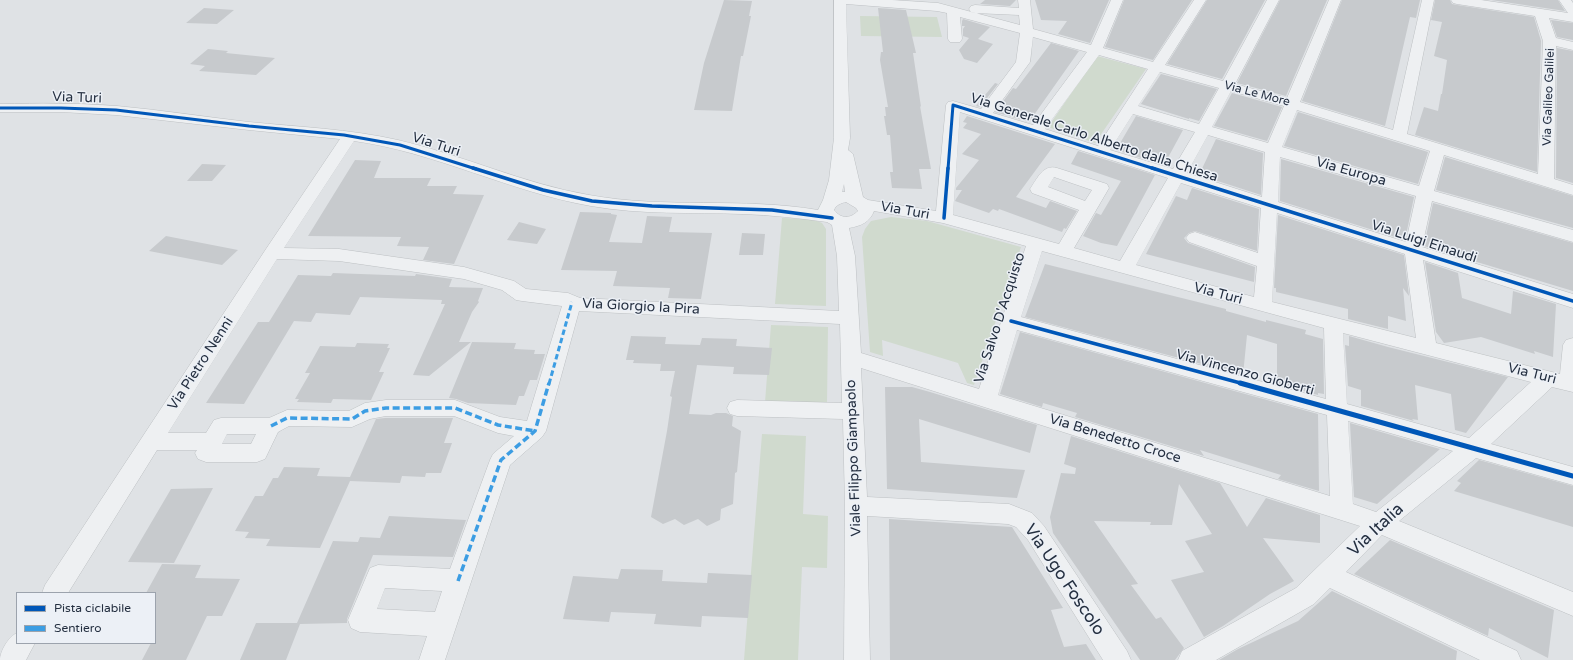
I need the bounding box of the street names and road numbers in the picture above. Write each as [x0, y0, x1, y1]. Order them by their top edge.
street label: Via Galileo Galilei [1540, 48, 1558, 146]
street label: Via Le More [1222, 78, 1292, 110]
street label: Via Turi [52, 89, 102, 107]
street label: Via Generale Carlo Alberto dalla Chiesa [968, 90, 1220, 186]
street label: Via Turi [410, 129, 462, 161]
street label: Via Europa [1314, 154, 1388, 190]
street label: Via Turi [879, 198, 931, 224]
street label: Via Luigi Einaudi [1369, 217, 1479, 267]
street label: Via Salvo D'Acquisto [971, 250, 1029, 386]
street label: Via Turi [1192, 279, 1244, 309]
street label: Via Giorgio la Pira [582, 296, 700, 318]
street label: Via Pietro Nenni [165, 314, 237, 414]
street label: Via Vincenzo Gioberti [1174, 346, 1316, 400]
street label: Via Turi [1506, 360, 1558, 388]
street label: Viale Filippo Giampaolo [843, 379, 865, 537]
street label: Via Benedetto Croce [1047, 411, 1183, 467]
street label: Via Italia [1344, 499, 1408, 561]
street label: Via Ugo Foscolo [1019, 520, 1109, 640]

